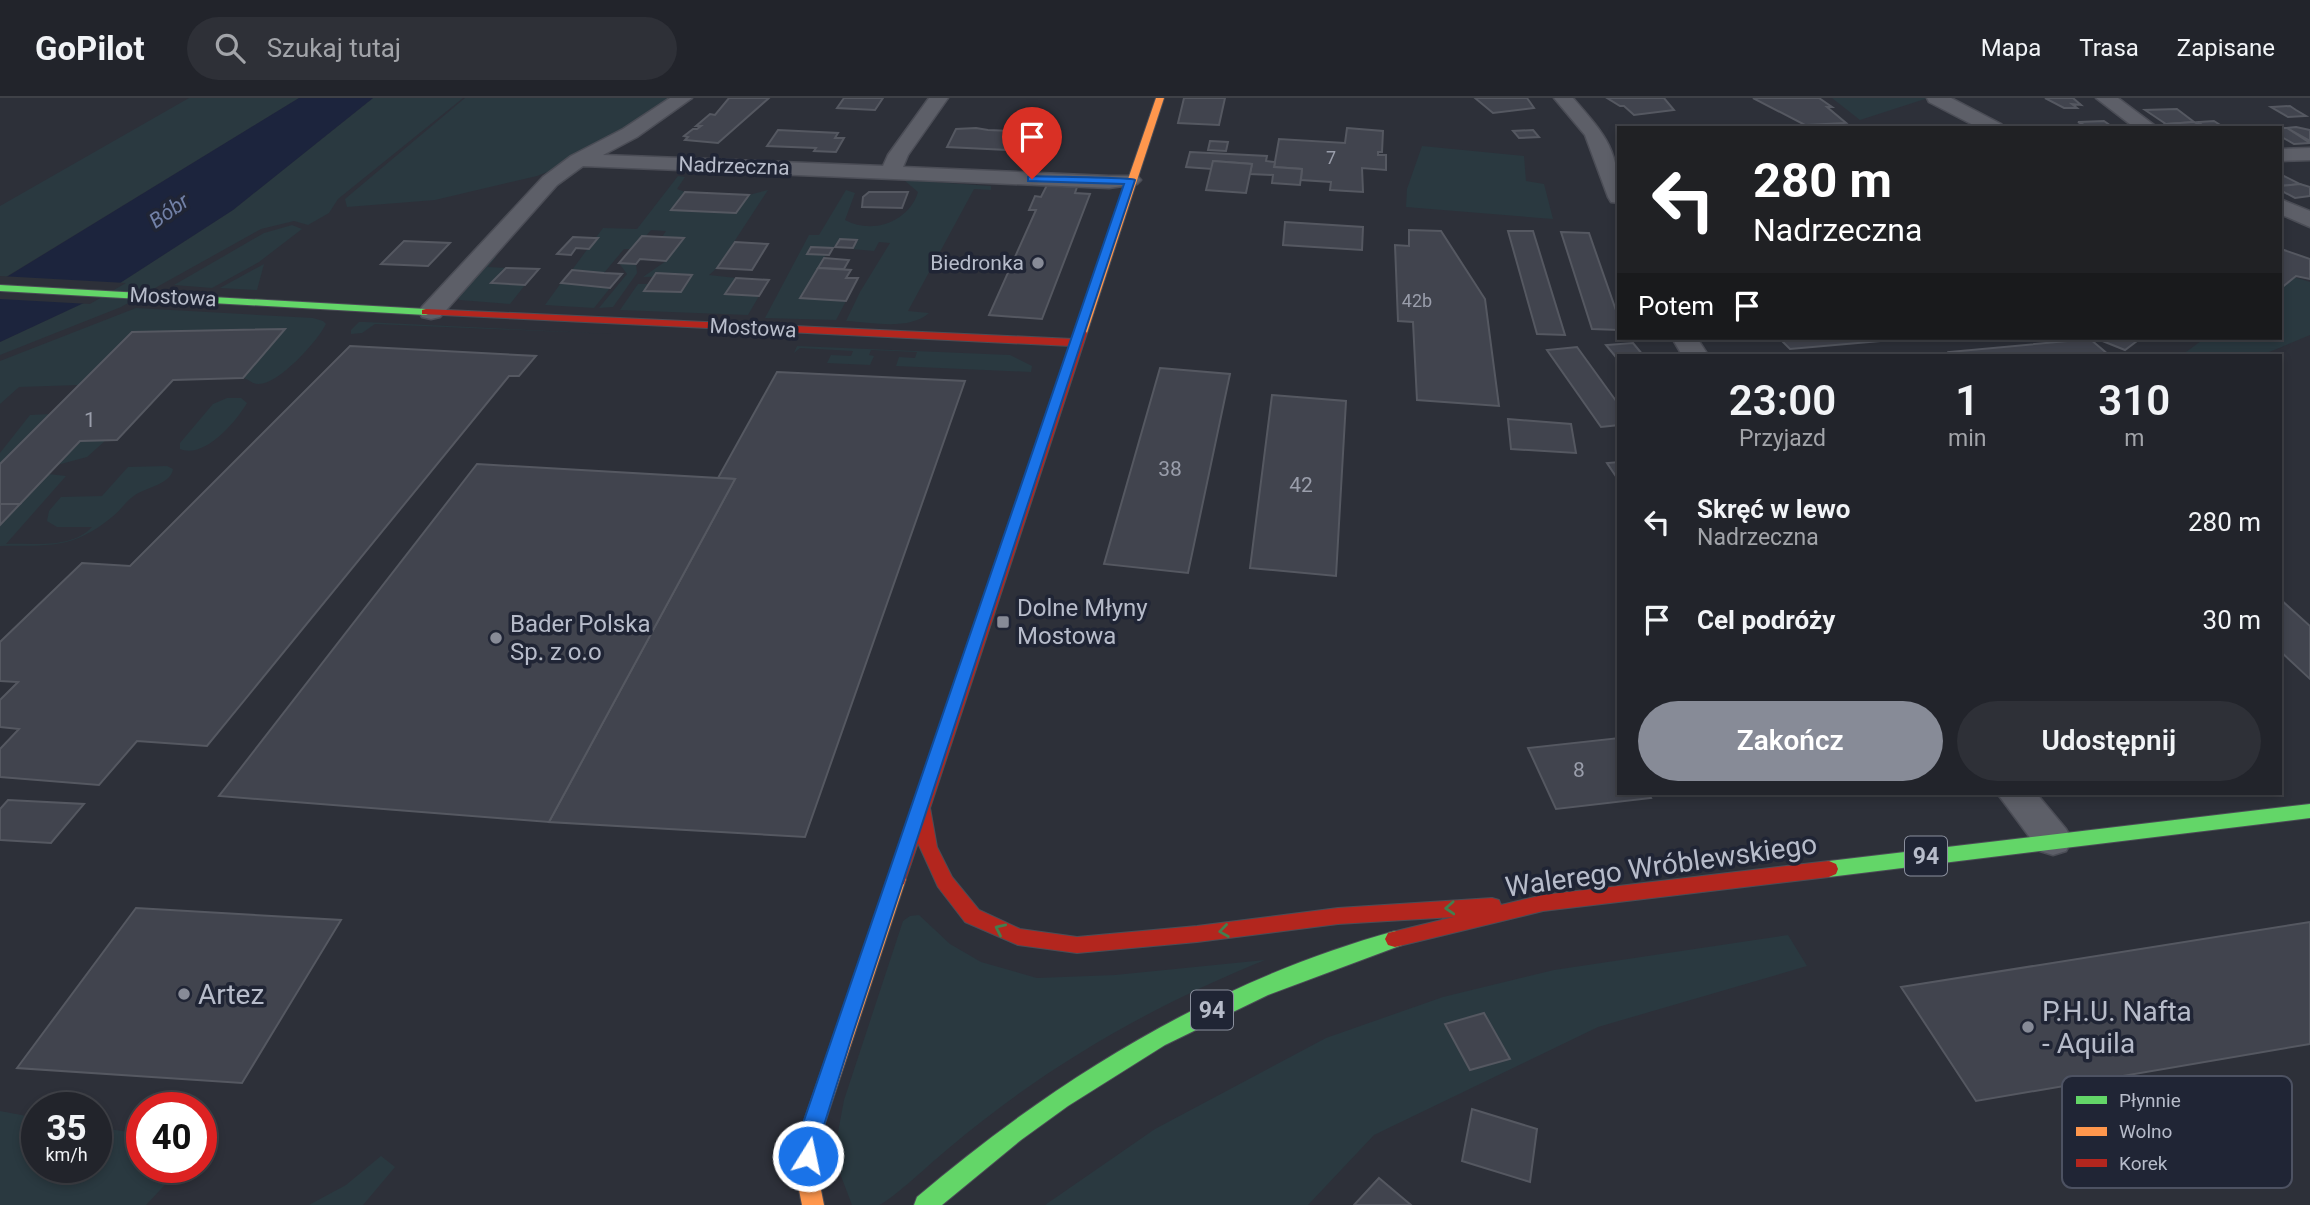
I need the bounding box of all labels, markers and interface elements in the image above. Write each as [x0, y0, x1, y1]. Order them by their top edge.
search box [187, 17, 677, 80]
text: GoPilot [35, 29, 145, 68]
icon: search [211, 29, 249, 67]
text: Szukaj tutaj [267, 33, 401, 63]
text: Mapa [1981, 34, 2041, 62]
text: Trasa [2079, 34, 2139, 62]
text: Zapisane [2177, 34, 2275, 62]
pin [1002, 107, 1062, 179]
icon: arrive [1013, 118, 1051, 156]
house number: 7 [1326, 147, 1336, 168]
street label: Nadrzeczna [678, 152, 790, 180]
text: 280 m [1753, 152, 1892, 209]
icon: left [1638, 154, 1729, 245]
water label: Bóbr [145, 188, 194, 233]
text: Nadrzeczna [1753, 211, 1922, 249]
place label: Biedronka [930, 251, 1024, 275]
marker: Biedronka [1030, 255, 1046, 271]
street label: Mostowa [129, 283, 217, 311]
icon: arrive [1728, 287, 1766, 325]
house number: 42b [1402, 290, 1432, 311]
text: Potem [1638, 291, 1714, 321]
street label: Mostowa [709, 314, 797, 342]
text: 23:00 [1729, 376, 1836, 425]
text: 1 [1955, 376, 1979, 425]
text: 310 [2098, 376, 2170, 425]
house number: 1 [84, 408, 96, 432]
text: Przyjazd [1739, 425, 1826, 452]
text: min [1948, 425, 1986, 452]
text: m [2124, 425, 2144, 452]
house number: 38 [1158, 457, 1182, 481]
house number: 42 [1289, 473, 1313, 497]
text: Skręć w lewo [1697, 494, 1850, 524]
icon: left [1638, 503, 1676, 541]
text: 280 m [2188, 507, 2261, 537]
text: Nadrzeczna [1697, 524, 1819, 551]
place label: Dolne Młyny Mostowa [1017, 594, 1148, 650]
icon: arrive [1638, 601, 1676, 639]
text: Cel podróży [1697, 605, 1835, 635]
text: 30 m [2203, 605, 2261, 635]
place label: Bader Polska Sp. z o.o [510, 610, 650, 666]
marker: Dolne Młyny Mostowa [995, 614, 1011, 630]
marker: Bader Polska Sp. z o.o [488, 630, 504, 646]
button: Zakończ [1638, 701, 1943, 781]
button: Udostępnij [1957, 701, 2261, 781]
house number: 8 [1573, 758, 1585, 782]
street label: Walerego Wróblewskiego [1503, 827, 1819, 904]
road number: 94 [1905, 836, 1947, 876]
one-way arrow [1445, 900, 1456, 915]
one-way arrow [995, 923, 1007, 937]
one-way arrow [1218, 923, 1230, 938]
place label: Artez [198, 978, 264, 1011]
marker: Artez [176, 986, 192, 1002]
road number: 94 [1191, 990, 1233, 1029]
place label: P.H.U. Nafta - Aquila [2042, 995, 2192, 1060]
marker: P.H.U. Nafta - Aquila [2020, 1019, 2036, 1035]
legend [2062, 1076, 2292, 1188]
text: Płynnie [2119, 1089, 2181, 1112]
speed limit sign: 40 [126, 1092, 217, 1183]
text: 35 [46, 1108, 87, 1149]
position arrow [771, 1119, 845, 1193]
text: Wolno [2119, 1120, 2172, 1143]
text: km/h [45, 1144, 88, 1165]
text: Korek [2119, 1152, 2168, 1175]

